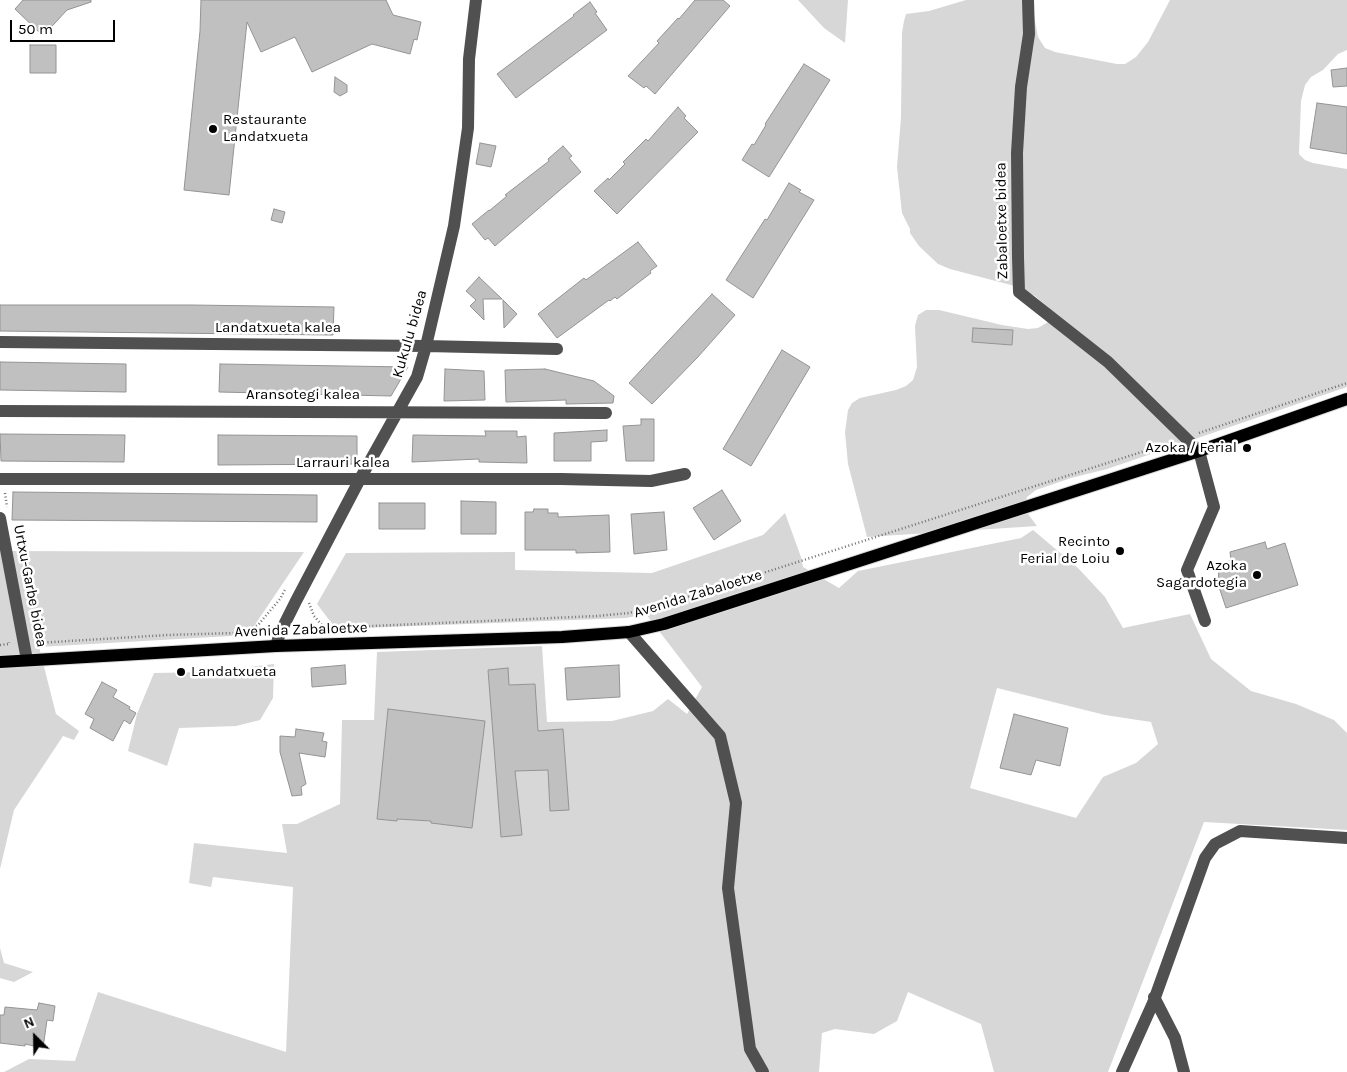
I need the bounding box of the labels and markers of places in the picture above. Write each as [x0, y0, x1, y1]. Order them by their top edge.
place label: Restaurante Landatxueta [223, 111, 308, 146]
marker: Restaurante Landatxueta [207, 123, 219, 135]
place label: Azoka / Ferial [1145, 439, 1237, 457]
marker: Azoka / Ferial [1241, 442, 1253, 454]
place label: Recinto Ferial de Loiu [1020, 533, 1110, 568]
marker: Recinto Ferial de Loiu [1114, 545, 1126, 557]
place label: Azoka Sagardotegia [1156, 557, 1247, 592]
marker: Azoka Sagardotegia [1251, 569, 1263, 581]
place label: Landatxueta [191, 663, 276, 681]
marker: Landatxueta [175, 666, 187, 678]

